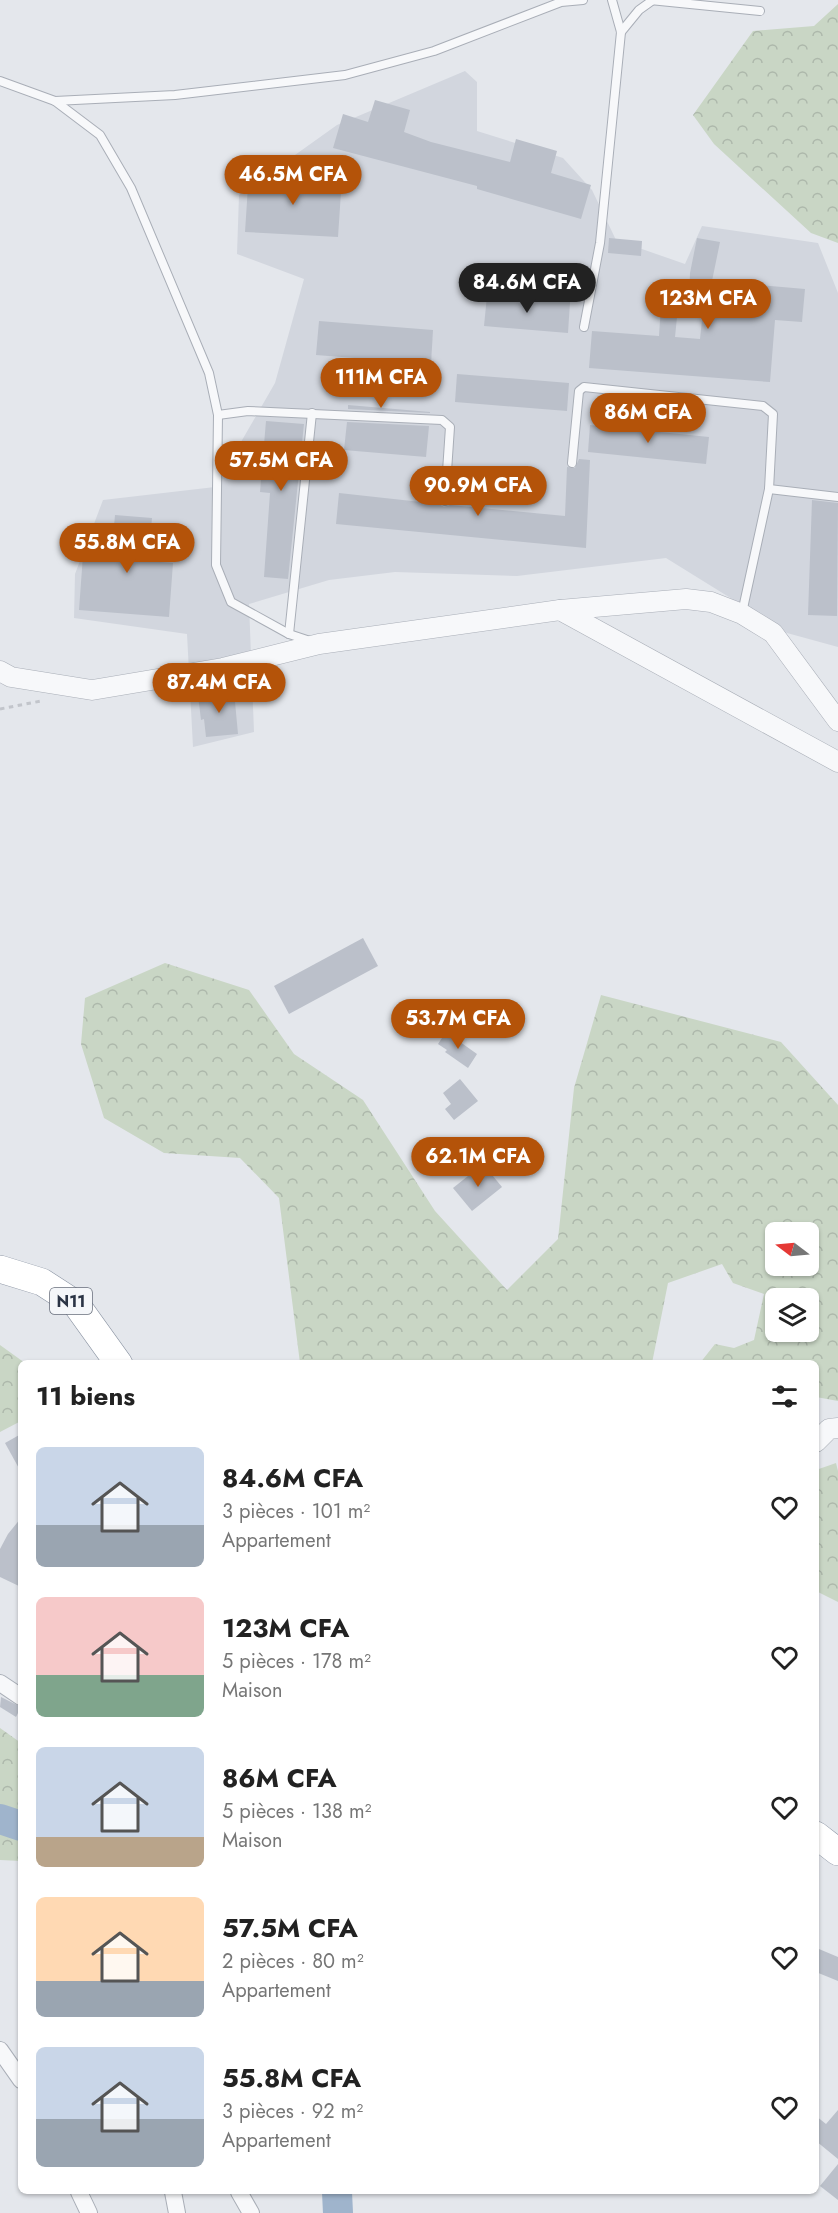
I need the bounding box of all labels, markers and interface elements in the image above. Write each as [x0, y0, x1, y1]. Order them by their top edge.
pin: 46.5M CFA [224, 155, 362, 206]
text: 46.5M CFA [239, 160, 347, 189]
pin: 84.6M CFA [458, 263, 596, 314]
text: 84.6M CFA [473, 268, 581, 297]
pin: 123M CFA [646, 279, 770, 330]
text: 123M CFA [659, 284, 757, 313]
pin: 111M CFA [319, 358, 443, 409]
text: 111M CFA [335, 363, 427, 392]
pin: 86M CFA [593, 393, 703, 444]
text: 86M CFA [604, 398, 692, 427]
pin: 57.5M CFA [212, 441, 350, 492]
text: 57.5M CFA [229, 446, 333, 475]
pin: 90.9M CFA [409, 466, 547, 517]
text: 90.9M CFA [424, 471, 532, 500]
pin: 55.8M CFA [58, 523, 196, 574]
text: 55.8M CFA [74, 528, 180, 557]
pin: 87.4M CFA [150, 663, 288, 714]
text: 87.4M CFA [167, 668, 271, 697]
pin: 53.7M CFA [389, 999, 527, 1050]
text: 53.7M CFA [405, 1004, 511, 1033]
pin: 62.1M CFA [409, 1137, 547, 1188]
text: 62.1M CFA [425, 1142, 531, 1171]
north arrow [765, 1222, 819, 1276]
map controls [765, 1222, 819, 1342]
road number: N11 [50, 1288, 92, 1314]
button: layers [765, 1288, 819, 1342]
text: 11 biens [36, 1377, 135, 1415]
icon: filters [768, 1380, 801, 1413]
text: 84.6M CFA [222, 1459, 363, 1497]
icon: home [84, 1471, 156, 1543]
icon: heart [768, 1491, 801, 1524]
text: 3 pièces · 101 m² [222, 1497, 370, 1526]
text: Appartement [222, 1526, 331, 1555]
text: 123M CFA [222, 1609, 349, 1647]
icon: home [84, 1621, 156, 1693]
icon: heart [768, 1641, 801, 1674]
text: 5 pièces · 178 m² [222, 1647, 371, 1676]
text: Maison [222, 1676, 283, 1705]
text: 86M CFA [222, 1759, 337, 1797]
icon: home [84, 1771, 156, 1843]
icon: heart [768, 1791, 801, 1824]
text: 5 pièces · 138 m² [222, 1797, 371, 1826]
text: Maison [222, 1826, 283, 1855]
text: 57.5M CFA [222, 1909, 358, 1947]
icon: home [84, 1921, 156, 1993]
icon: heart [768, 1941, 801, 1974]
text: 2 pièces · 80 m² [222, 1947, 364, 1976]
text: Appartement [222, 1976, 331, 2005]
text: 55.8M CFA [222, 2059, 361, 2097]
icon: home [84, 2071, 156, 2143]
icon: heart [768, 2091, 801, 2124]
text: 3 pièces · 92 m² [222, 2097, 363, 2126]
text: Appartement [222, 2126, 331, 2155]

